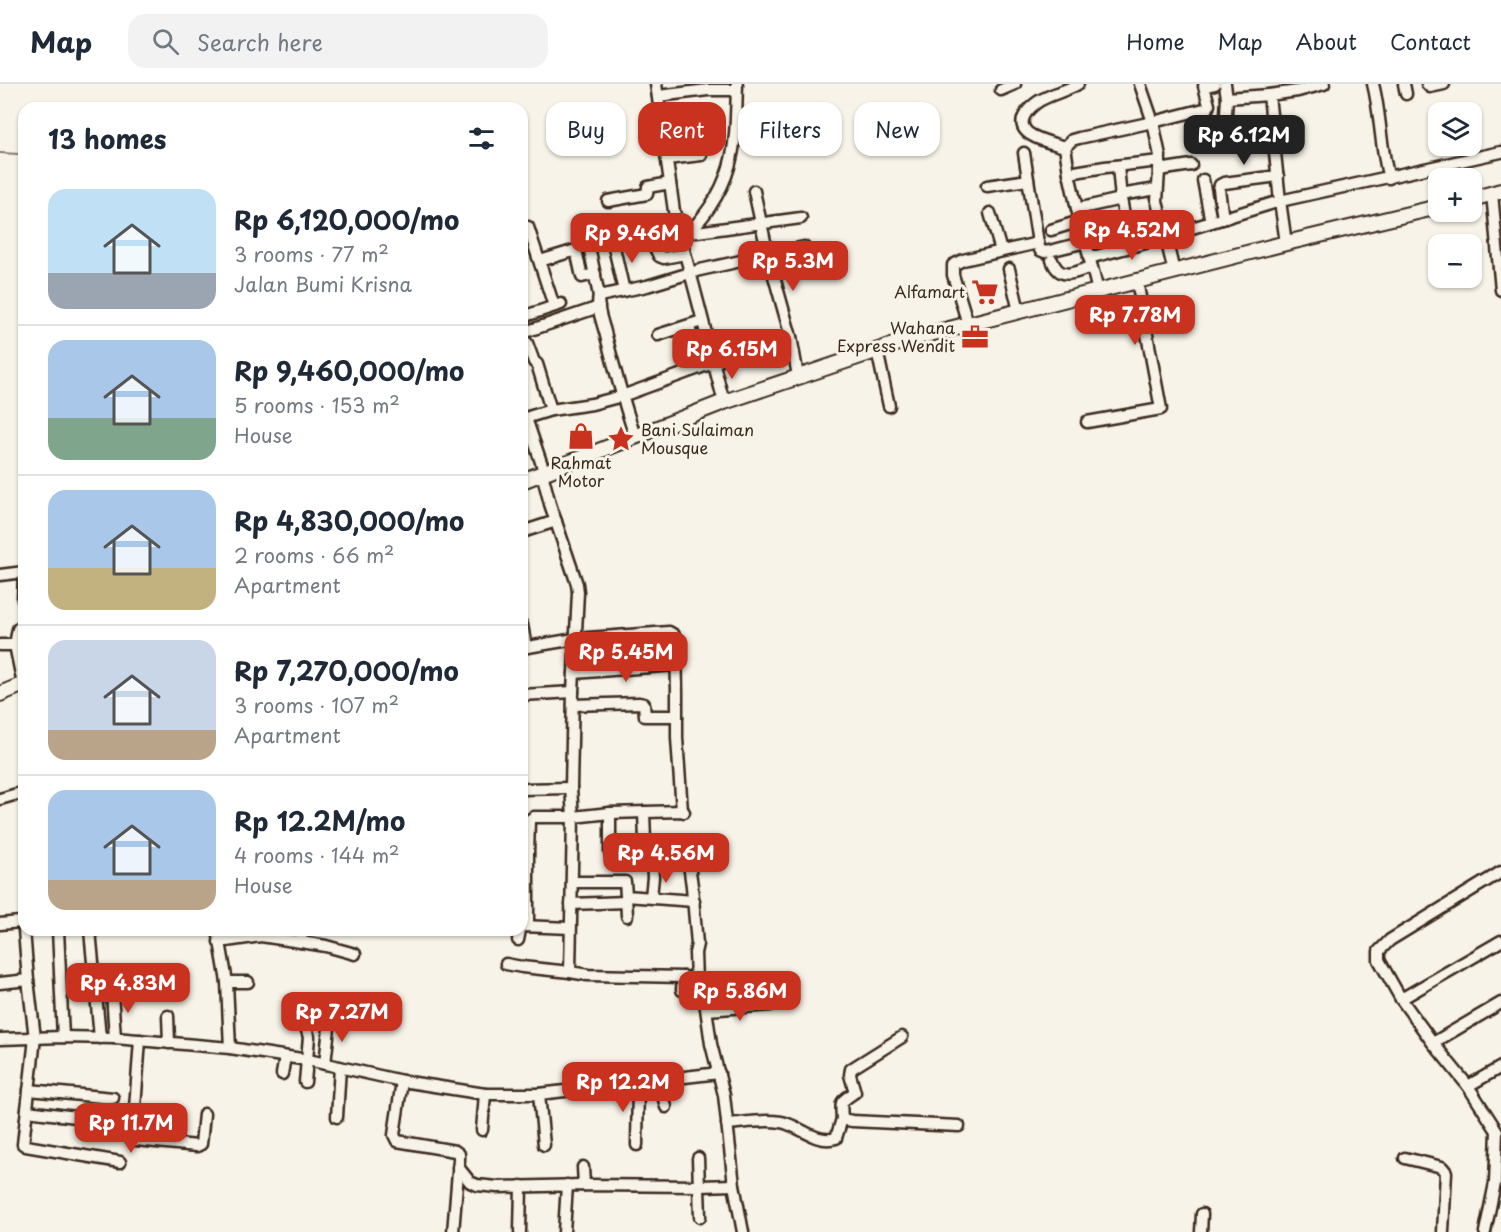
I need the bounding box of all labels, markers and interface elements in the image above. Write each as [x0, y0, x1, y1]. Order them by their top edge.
search box [128, 14, 548, 68]
text: Map [30, 20, 92, 63]
icon: search [149, 25, 182, 58]
text: Search here [197, 25, 323, 58]
text: Home [1126, 25, 1185, 57]
text: Map [1218, 25, 1263, 57]
text: About [1296, 25, 1357, 57]
text: Contact [1390, 25, 1471, 57]
chip: Buy [546, 102, 626, 156]
chip: Rent [638, 102, 726, 156]
chip: Filters [738, 102, 842, 156]
chip: New [854, 102, 940, 156]
map controls [1428, 102, 1482, 288]
button: layers [1428, 102, 1482, 156]
pin: Rp 6.12M [1182, 115, 1306, 166]
text: 13 homes [48, 119, 166, 158]
text: Rp 6.12M [1198, 119, 1290, 149]
icon: filters [465, 122, 498, 155]
button: + [1428, 168, 1482, 222]
text: Rp 6,120,000/mo [234, 200, 459, 239]
pin: Rp 4.52M [1070, 210, 1194, 261]
icon: home [96, 213, 168, 285]
pin: Rp 9.46M [570, 213, 694, 264]
text: Rp 4.52M [1083, 214, 1181, 244]
text: Rp 9.46M [585, 217, 679, 247]
button: − [1428, 234, 1482, 288]
text: 3 rooms · 77 m² [234, 239, 389, 269]
pin: Rp 5.3M [738, 241, 848, 292]
text: Rp 5.3M [752, 245, 834, 275]
text: Jalan Bumi Krisna [234, 269, 412, 299]
supermarket icon: Alfamart [970, 277, 1000, 307]
place label: Alfamart [894, 279, 965, 303]
pin: Rp 7.78M [1073, 295, 1197, 346]
text: Rp 7.78M [1089, 299, 1181, 329]
place label: Wahana Express Wendit [837, 315, 955, 357]
office icon: Wahana Express Wendit [960, 322, 990, 352]
pin: Rp 6.15M [670, 329, 794, 380]
text: Rp 6.15M [686, 333, 778, 363]
text: Rp 9,460,000/mo [234, 351, 464, 390]
icon: home [96, 364, 168, 436]
text: 5 rooms · 153 m² [234, 390, 400, 420]
place label: Bani Sulaiman Mousque [641, 417, 754, 459]
text: House [234, 420, 293, 450]
shop icon: Rahmat Motor [566, 421, 596, 451]
place icon: Bani Sulaiman Mousque [606, 424, 636, 454]
place label: Rahmat Motor [550, 450, 612, 492]
text: Rp 4,830,000/mo [234, 501, 464, 540]
icon: home [96, 514, 168, 586]
text: 2 rooms · 66 m² [234, 540, 394, 570]
text: Apartment [234, 570, 341, 600]
pin: Rp 5.45M [564, 632, 688, 683]
text: Rp 5.45M [579, 636, 673, 666]
text: Rp 7,270,000/mo [234, 651, 459, 690]
icon: home [96, 664, 168, 736]
text: 3 rooms · 107 m² [234, 690, 399, 720]
text: Apartment [234, 720, 341, 750]
text: Rp 12.2M/mo [234, 801, 405, 840]
icon: home [96, 814, 168, 886]
pin: Rp 4.56M [604, 833, 728, 884]
text: Rp 4.56M [617, 837, 715, 867]
text: 4 rooms · 144 m² [234, 840, 399, 870]
text: House [234, 870, 293, 900]
pin: Rp 4.83M [66, 963, 190, 1014]
text: Rp 4.83M [80, 967, 176, 997]
pin: Rp 5.86M [678, 971, 802, 1022]
text: Rp 5.86M [693, 975, 787, 1005]
pin: Rp 7.27M [280, 992, 404, 1043]
text: Rp 7.27M [295, 996, 389, 1026]
pin: Rp 12.2M [561, 1062, 685, 1113]
text: Rp 12.2M [576, 1066, 670, 1096]
pin: Rp 11.7M [69, 1103, 193, 1154]
text: Rp 11.7M [89, 1107, 173, 1137]

